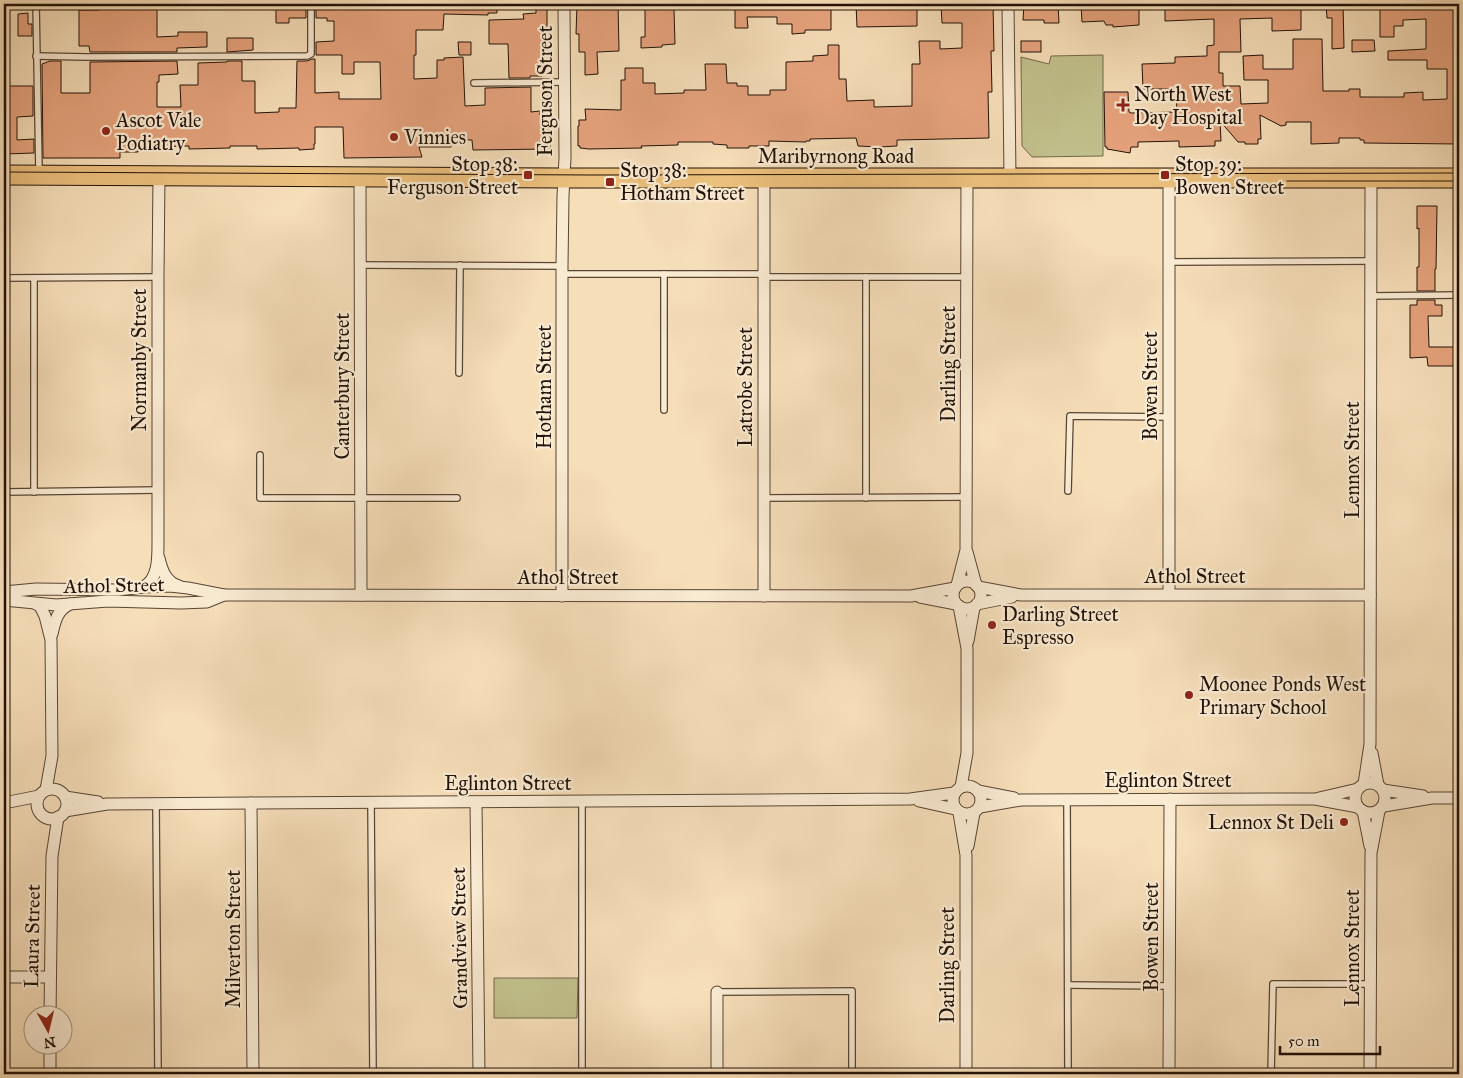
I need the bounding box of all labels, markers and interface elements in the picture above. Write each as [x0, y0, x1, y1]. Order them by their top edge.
street label: Ferguson Street [533, 26, 558, 157]
place label: North West Day Hospital [1134, 82, 1243, 129]
marker: North West Day Hospital [1116, 98, 1130, 112]
place label: Ascot Vale Podiatry [115, 108, 201, 155]
marker: Ascot Vale Podiatry [100, 125, 112, 137]
place label: Vinnies [403, 125, 466, 149]
marker: Vinnies [388, 131, 400, 143]
street label: Maribyrnong Road [758, 144, 914, 169]
place label: Stop 38: Ferguson Street [387, 152, 518, 200]
place label: Stop 39: Bowen Street [1175, 152, 1284, 199]
place label: Stop 38: Hotham Street [620, 158, 745, 205]
marker: Stop 38: Ferguson Street [522, 169, 534, 181]
marker: Stop 39: Bowen Street [1159, 169, 1171, 181]
marker: Stop 38: Hotham Street [604, 176, 616, 188]
street label: Normanby Street [127, 288, 151, 432]
street label: Darling Street [936, 306, 961, 422]
street label: Canterbury Street [330, 313, 354, 459]
street label: Hotham Street [532, 325, 556, 449]
street label: Latrobe Street [733, 327, 757, 447]
street label: Bowen Street [1138, 331, 1162, 441]
street label: Lennox Street [1340, 401, 1364, 519]
street label: Athol Street [1144, 564, 1245, 588]
street label: Athol Street [517, 565, 618, 589]
street label: Athol Street [62, 572, 165, 598]
place label: Darling Street Espresso [1002, 602, 1119, 649]
marker: Darling Street Espresso [986, 619, 998, 631]
place label: Moonee Ponds West Primary School [1199, 672, 1366, 719]
marker: Moonee Ponds West Primary School [1183, 689, 1195, 701]
street label: Eglinton Street [1104, 768, 1232, 793]
street label: Eglinton Street [444, 771, 572, 796]
place label: Lennox St Deli [1208, 810, 1334, 834]
marker: Lennox St Deli [1338, 816, 1350, 828]
street label: Grandview Street [446, 867, 472, 1009]
street label: Milverton Street [221, 870, 245, 1008]
street label: Bowen Street [1139, 882, 1163, 992]
street label: Laura Street [19, 884, 45, 988]
street label: Lennox Street [1340, 889, 1364, 1007]
street label: Darling Street [935, 907, 960, 1023]
north arrow [22, 1006, 72, 1056]
scale bar [1280, 1023, 1380, 1055]
text: 50 m [1288, 1032, 1320, 1050]
text: N [43, 1033, 57, 1052]

